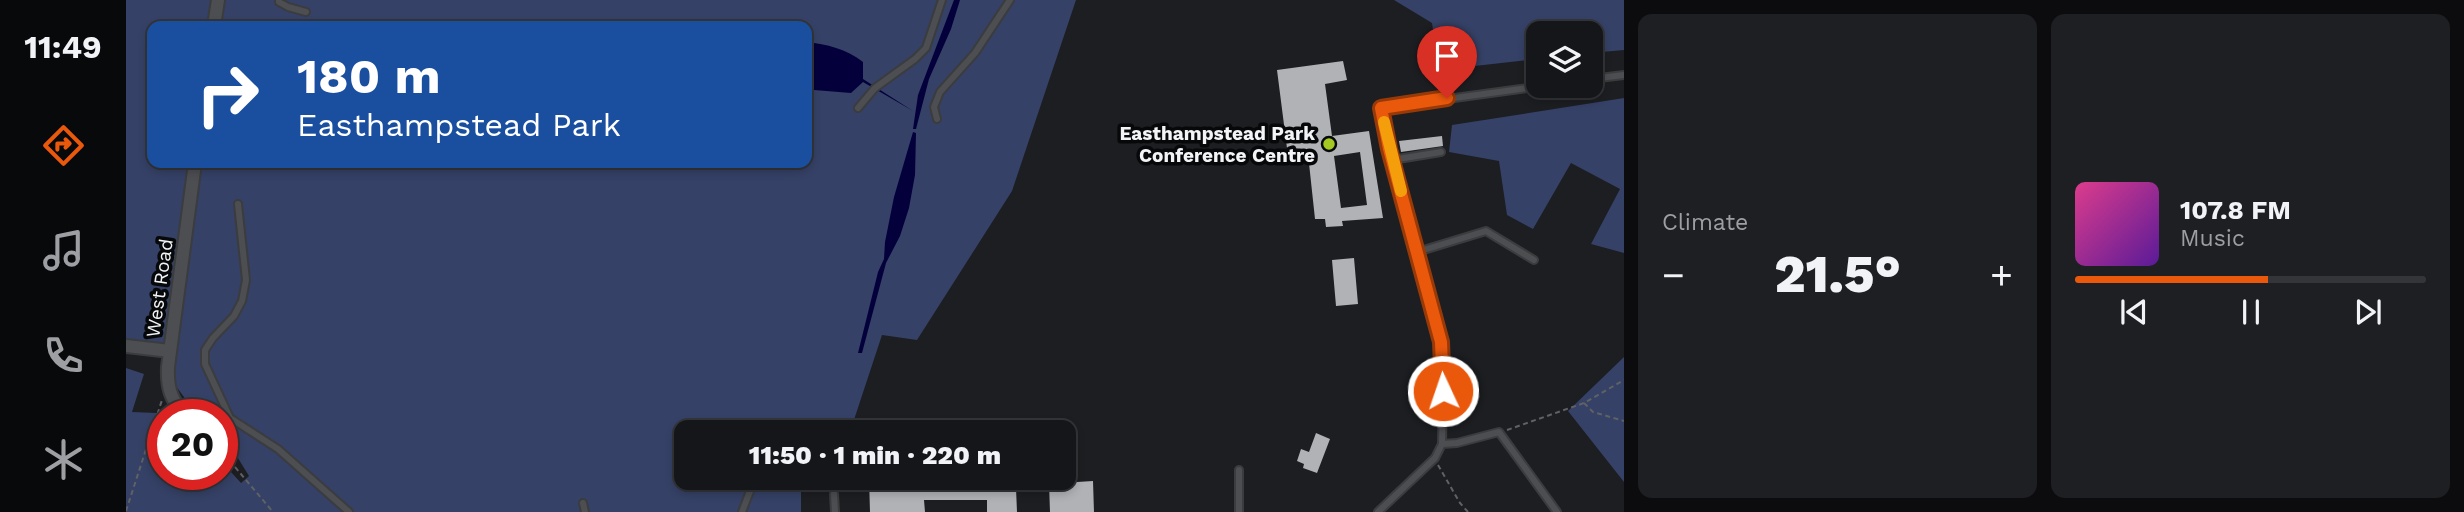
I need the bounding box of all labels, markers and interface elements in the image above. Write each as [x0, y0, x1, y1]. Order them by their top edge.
map controls [1526, 21, 1603, 98]
button: layers [1526, 21, 1603, 98]
pin [1417, 26, 1477, 98]
text: 11:49 [24, 28, 102, 66]
icon: arrive [1428, 37, 1466, 75]
text: 180 m [297, 47, 441, 105]
icon: right [182, 49, 273, 140]
text: Easthampstead Park [297, 106, 621, 144]
icon: directions [39, 121, 88, 170]
place label: Easthampstead Park Conference Centre [1119, 122, 1315, 167]
marker: Easthampstead Park Conference Centre [1321, 136, 1337, 152]
text: 107.8 FM [2180, 195, 2291, 225]
text: Climate [1662, 209, 1748, 236]
text: Music [2180, 225, 2245, 252]
icon: music [39, 226, 88, 275]
street label: West Road [141, 237, 178, 339]
text: 21.5° [1774, 244, 1901, 305]
text: − [1662, 253, 1685, 297]
text: + [1990, 253, 2013, 297]
icon: previous [2115, 293, 2153, 331]
icon: pause [2232, 293, 2270, 331]
icon: next [2349, 293, 2387, 331]
icon: phone [39, 331, 88, 380]
position arrow [1406, 354, 1480, 428]
speed limit sign: 20 [147, 399, 238, 490]
icon: climate [39, 435, 88, 484]
text: 11:50 · 1 min · 220 m [749, 440, 1001, 470]

